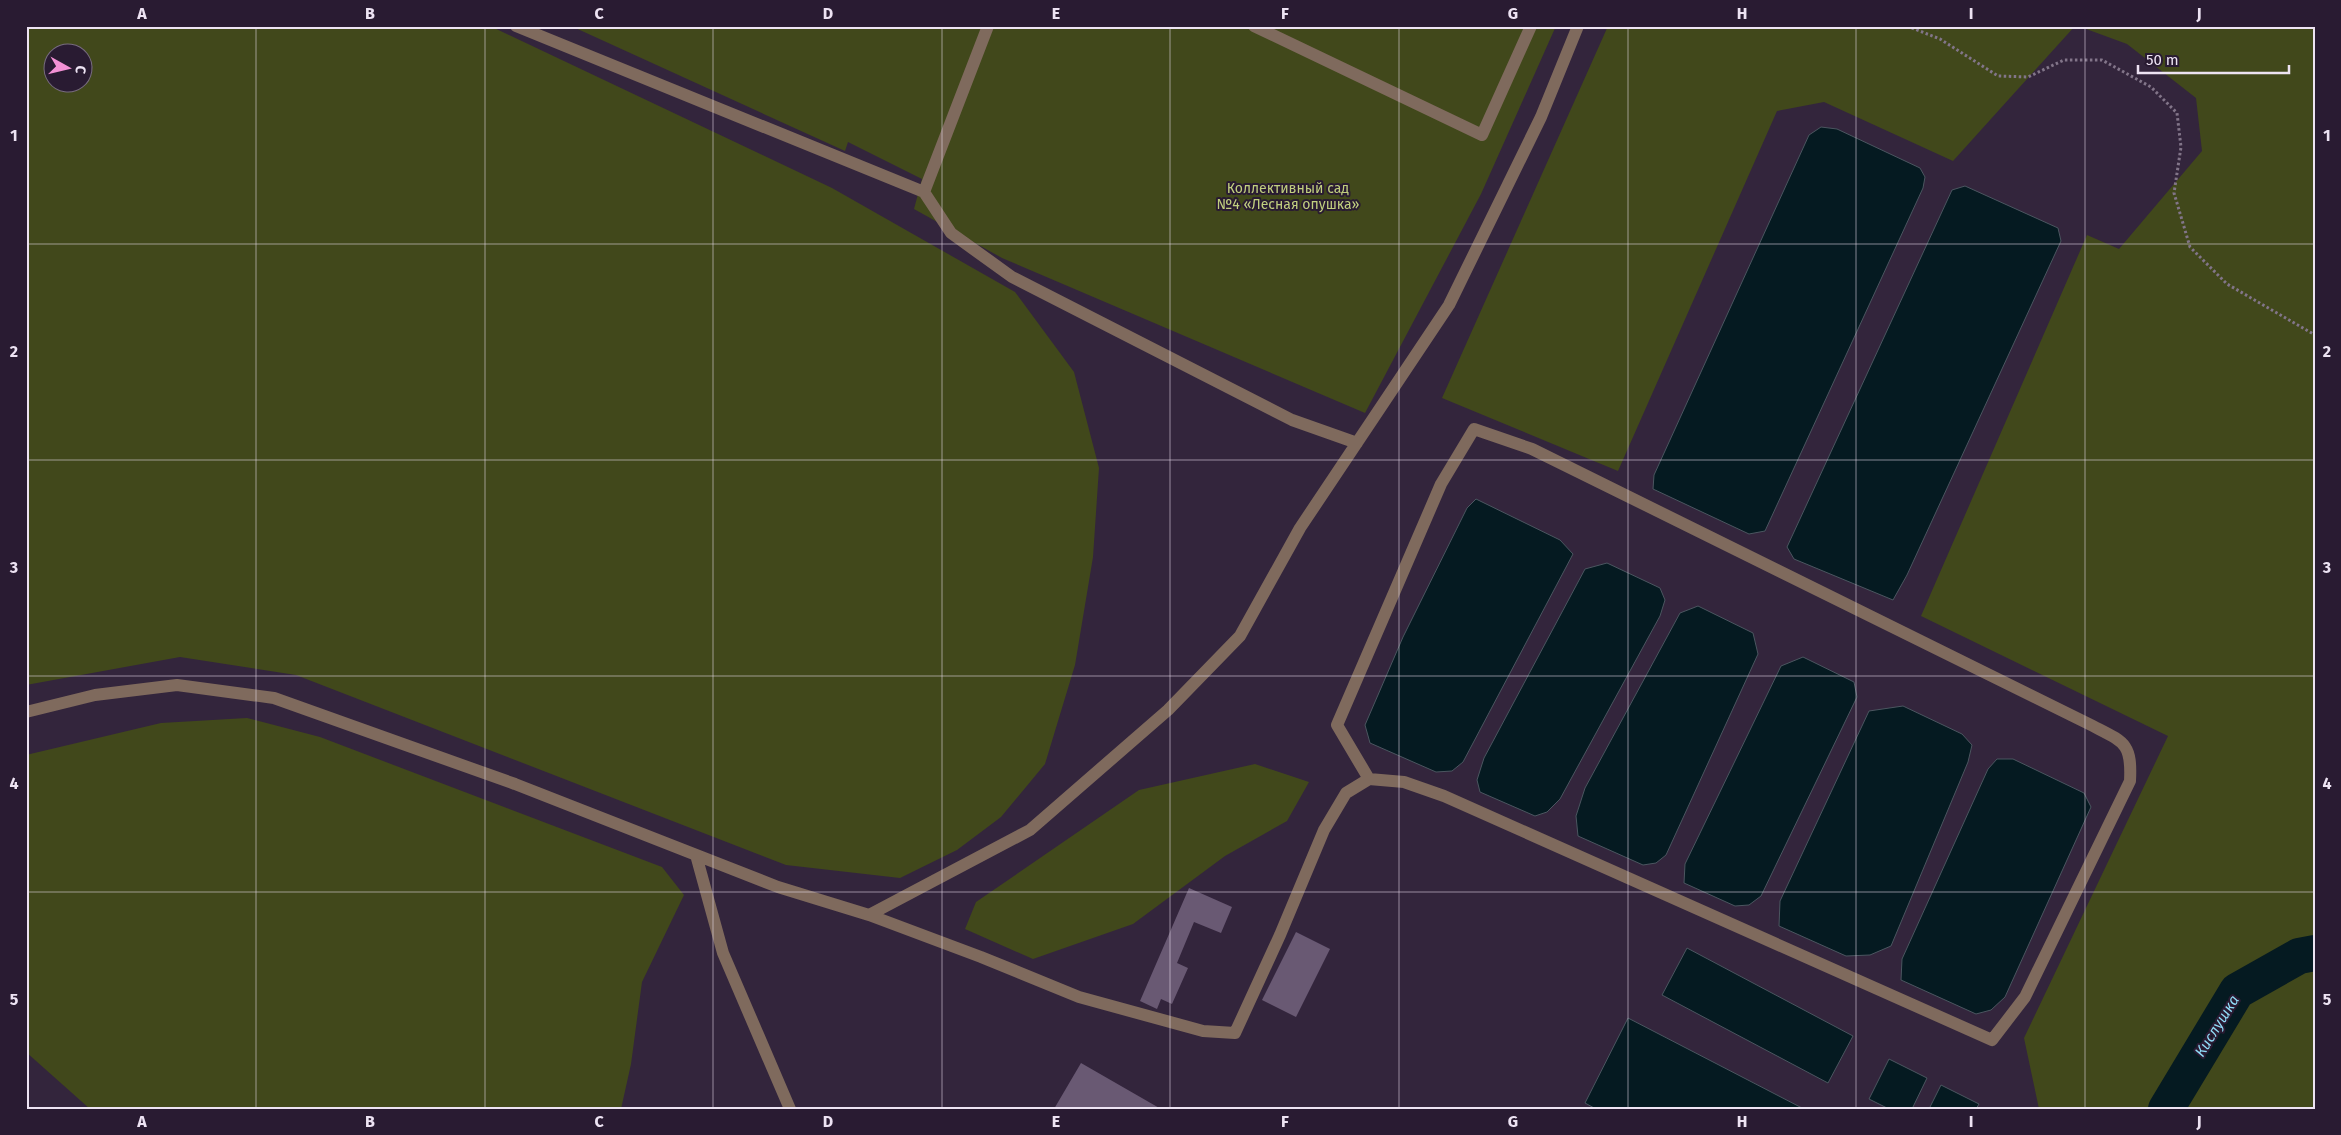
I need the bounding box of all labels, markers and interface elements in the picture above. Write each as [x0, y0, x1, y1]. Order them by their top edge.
text: A [136, 4, 147, 23]
text: B [365, 4, 375, 23]
text: C [594, 4, 604, 23]
text: D [823, 4, 833, 23]
text: E [1052, 4, 1060, 23]
text: F [1281, 4, 1289, 23]
text: G [1508, 4, 1518, 23]
text: H [1737, 4, 1747, 23]
text: I [1969, 4, 1973, 23]
text: J [2195, 4, 2202, 23]
north arrow [42, 42, 92, 92]
scale bar [2138, 42, 2290, 74]
text: 50 m [2146, 51, 2179, 69]
text: С [71, 65, 89, 75]
text: 1 [10, 126, 18, 145]
text: 1 [2323, 126, 2331, 145]
park label: Коллективный сад №4 «Лесная опушка» [1217, 180, 1360, 213]
text: 2 [10, 342, 18, 361]
text: 2 [2323, 342, 2331, 361]
text: 3 [9, 558, 18, 577]
text: 3 [2322, 558, 2331, 577]
text: 4 [9, 774, 19, 793]
text: 4 [2322, 774, 2332, 793]
text: 5 [10, 990, 19, 1009]
text: 5 [2323, 990, 2332, 1009]
water label: Кислушка [2191, 992, 2243, 1060]
text: A [136, 1112, 147, 1131]
text: B [365, 1112, 375, 1131]
text: C [594, 1112, 604, 1131]
text: D [823, 1112, 833, 1131]
text: E [1052, 1112, 1060, 1131]
text: F [1281, 1112, 1289, 1131]
text: G [1508, 1112, 1518, 1131]
text: H [1737, 1112, 1747, 1131]
text: I [1969, 1112, 1973, 1131]
text: J [2195, 1112, 2202, 1131]

